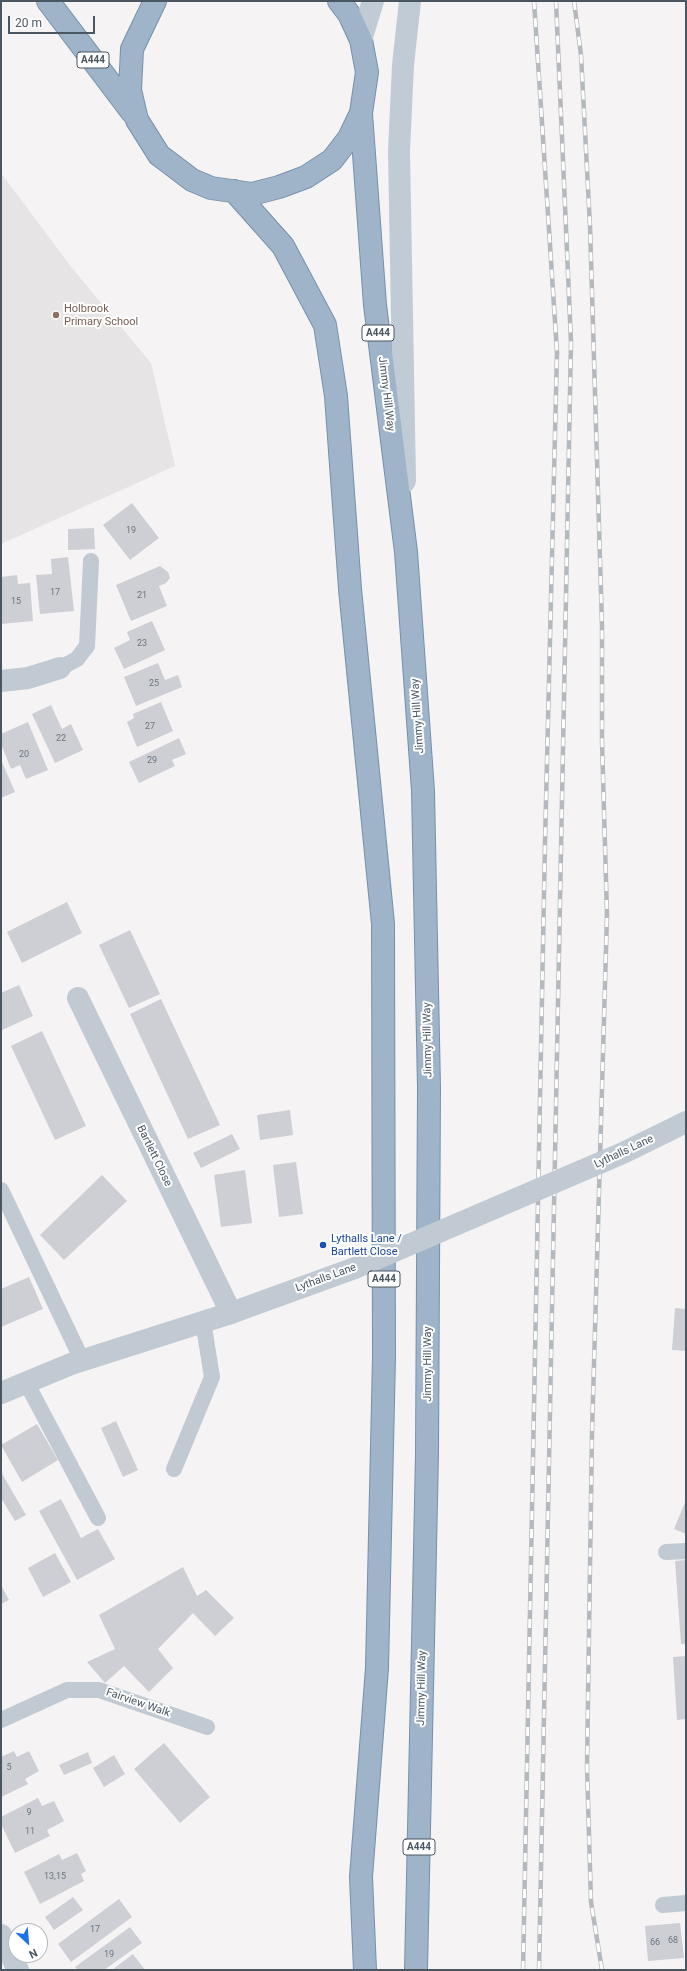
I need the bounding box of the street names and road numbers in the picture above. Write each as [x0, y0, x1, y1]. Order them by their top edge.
road number: A444 [77, 52, 109, 68]
road number: A444 [362, 325, 394, 341]
street label: Jimmy Hill Way [375, 356, 397, 432]
street label: Jimmy Hill Way [409, 678, 427, 754]
street label: Jimmy Hill Way [421, 1002, 435, 1078]
street label: Bartlett Close [133, 1123, 175, 1189]
street label: Lythalls Lane [592, 1133, 656, 1171]
street label: Lythalls Lane [294, 1261, 358, 1295]
road number: A444 [368, 1271, 400, 1287]
street label: Jimmy Hill Way [421, 1326, 435, 1402]
street label: Jimmy Hill Way [415, 1650, 429, 1726]
street label: Fairview Walk [104, 1686, 172, 1720]
road number: A444 [403, 1839, 435, 1855]

